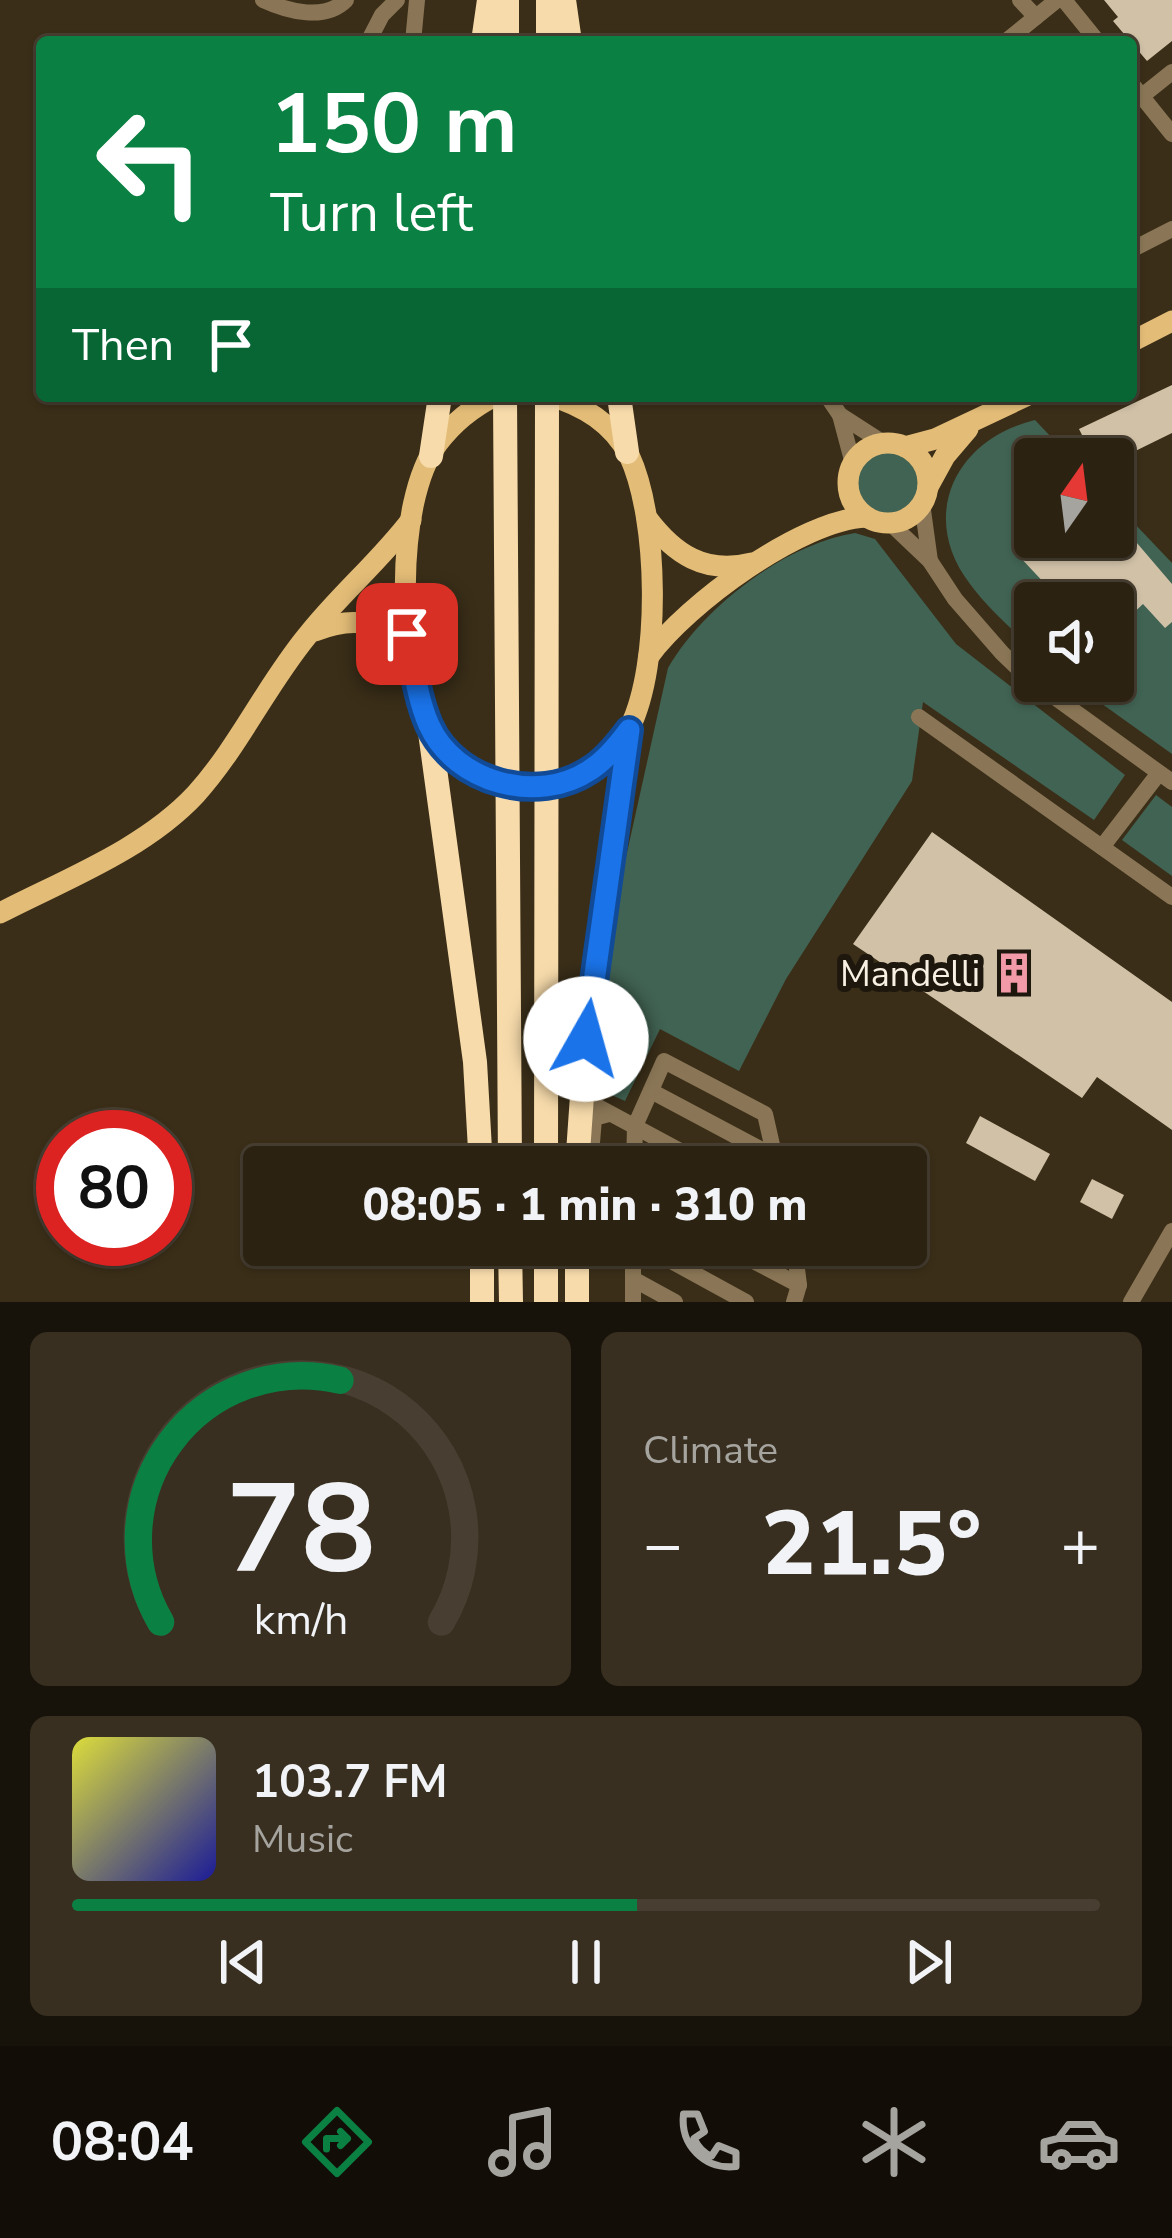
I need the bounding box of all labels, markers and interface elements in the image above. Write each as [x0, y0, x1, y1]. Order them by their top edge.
text: 150 m [270, 67, 518, 182]
icon: left [72, 84, 228, 240]
text: Turn left [270, 176, 473, 250]
icon: arrive [198, 312, 264, 378]
text: Then [72, 315, 174, 376]
north arrow [1014, 438, 1134, 558]
map controls [1014, 438, 1134, 702]
button: sound [1014, 582, 1134, 702]
pin [356, 583, 458, 685]
icon: arrive [374, 601, 440, 667]
place label: Mandelli [840, 950, 980, 999]
building icon: Mandelli [991, 950, 1037, 996]
position arrow [523, 976, 649, 1102]
speed limit sign: 80 [36, 1110, 192, 1266]
text: 08:05 · 1 min · 310 m [362, 1175, 808, 1236]
text: Climate [643, 1424, 778, 1477]
text: 78 [226, 1445, 375, 1615]
text: 21.5° [762, 1483, 981, 1606]
text: − [643, 1500, 683, 1590]
text: + [1060, 1500, 1100, 1590]
text: km/h [253, 1591, 348, 1649]
text: 103.7 FM [252, 1752, 448, 1813]
text: Music [252, 1813, 353, 1866]
icon: previous [210, 1929, 276, 1995]
icon: pause [553, 1929, 619, 1995]
icon: next [896, 1929, 962, 1995]
icon: directions [295, 2100, 379, 2184]
icon: music [481, 2100, 565, 2184]
icon: phone [666, 2100, 750, 2184]
icon: climate [852, 2100, 936, 2184]
icon: car [1037, 2100, 1121, 2184]
text: 08:04 [51, 2105, 194, 2179]

